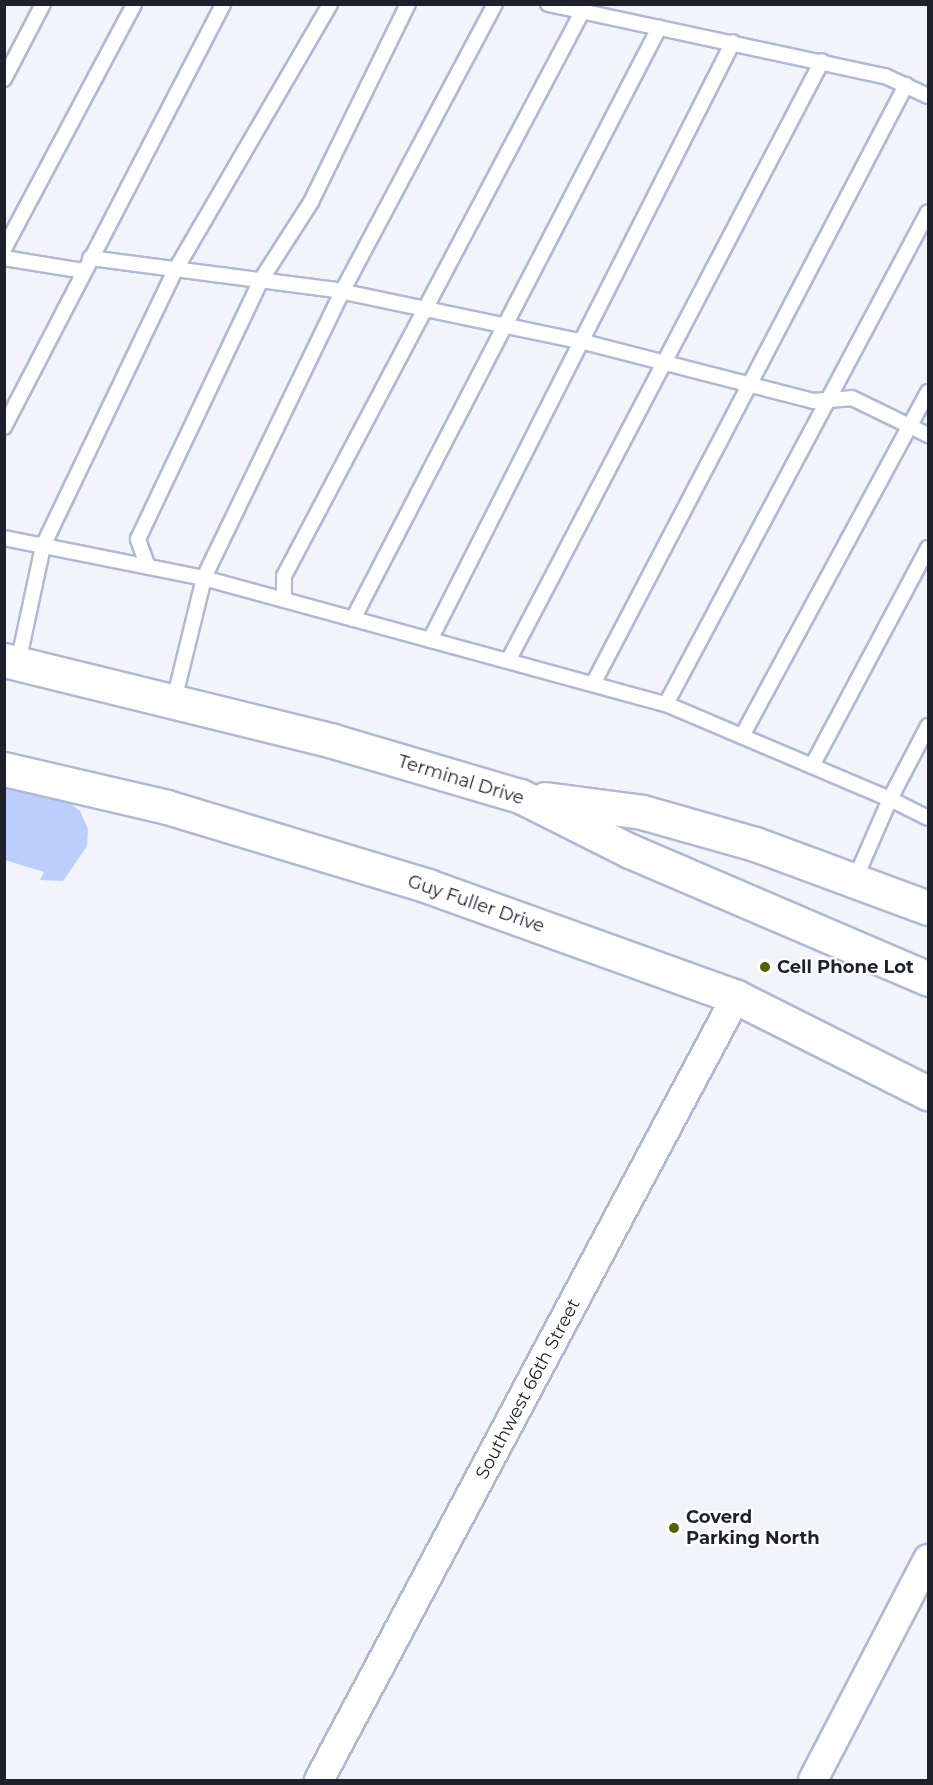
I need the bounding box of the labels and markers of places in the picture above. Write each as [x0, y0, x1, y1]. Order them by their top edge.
place label: Cell Phone Lot [777, 956, 914, 978]
marker: Cell Phone Lot [758, 960, 772, 974]
place label: Coverd Parking North [686, 1507, 820, 1550]
marker: Coverd Parking North [667, 1521, 681, 1535]

